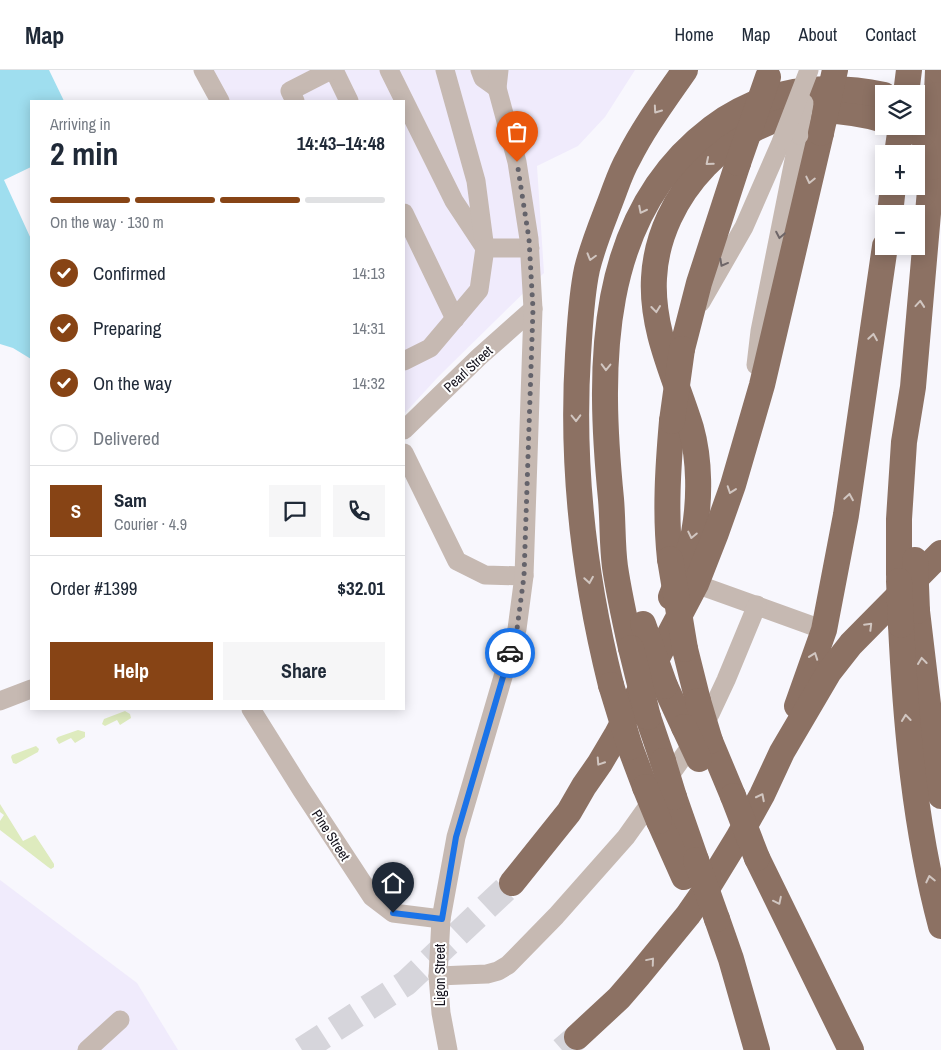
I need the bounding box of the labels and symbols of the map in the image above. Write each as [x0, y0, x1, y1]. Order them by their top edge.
one-way arrow [654, 105, 664, 114]
pin [496, 111, 538, 162]
one-way arrow [706, 156, 715, 165]
one-way arrow [805, 176, 816, 185]
one-way arrow [638, 205, 648, 214]
one-way arrow [775, 230, 786, 239]
one-way arrow [586, 253, 596, 261]
one-way arrow [720, 257, 730, 266]
one-way arrow [914, 300, 925, 308]
one-way arrow [650, 305, 661, 313]
one-way arrow [868, 332, 878, 341]
street label: Pearl Street [440, 342, 496, 396]
one-way arrow [601, 363, 611, 371]
one-way arrow [571, 415, 581, 423]
one-way arrow [727, 486, 737, 494]
one-way arrow [843, 493, 854, 501]
one-way arrow [688, 531, 698, 539]
one-way arrow [583, 576, 593, 585]
one-way arrow [863, 623, 872, 632]
courier [485, 628, 535, 678]
one-way arrow [808, 652, 818, 660]
one-way arrow [917, 656, 928, 664]
one-way arrow [901, 714, 912, 722]
one-way arrow [597, 757, 606, 766]
one-way arrow [755, 793, 765, 802]
street label: Pine Street [308, 806, 354, 864]
pin [372, 862, 414, 913]
one-way arrow [925, 874, 936, 883]
one-way arrow [772, 896, 782, 905]
street label: Ligon Street [431, 944, 449, 1006]
one-way arrow [646, 958, 655, 967]

